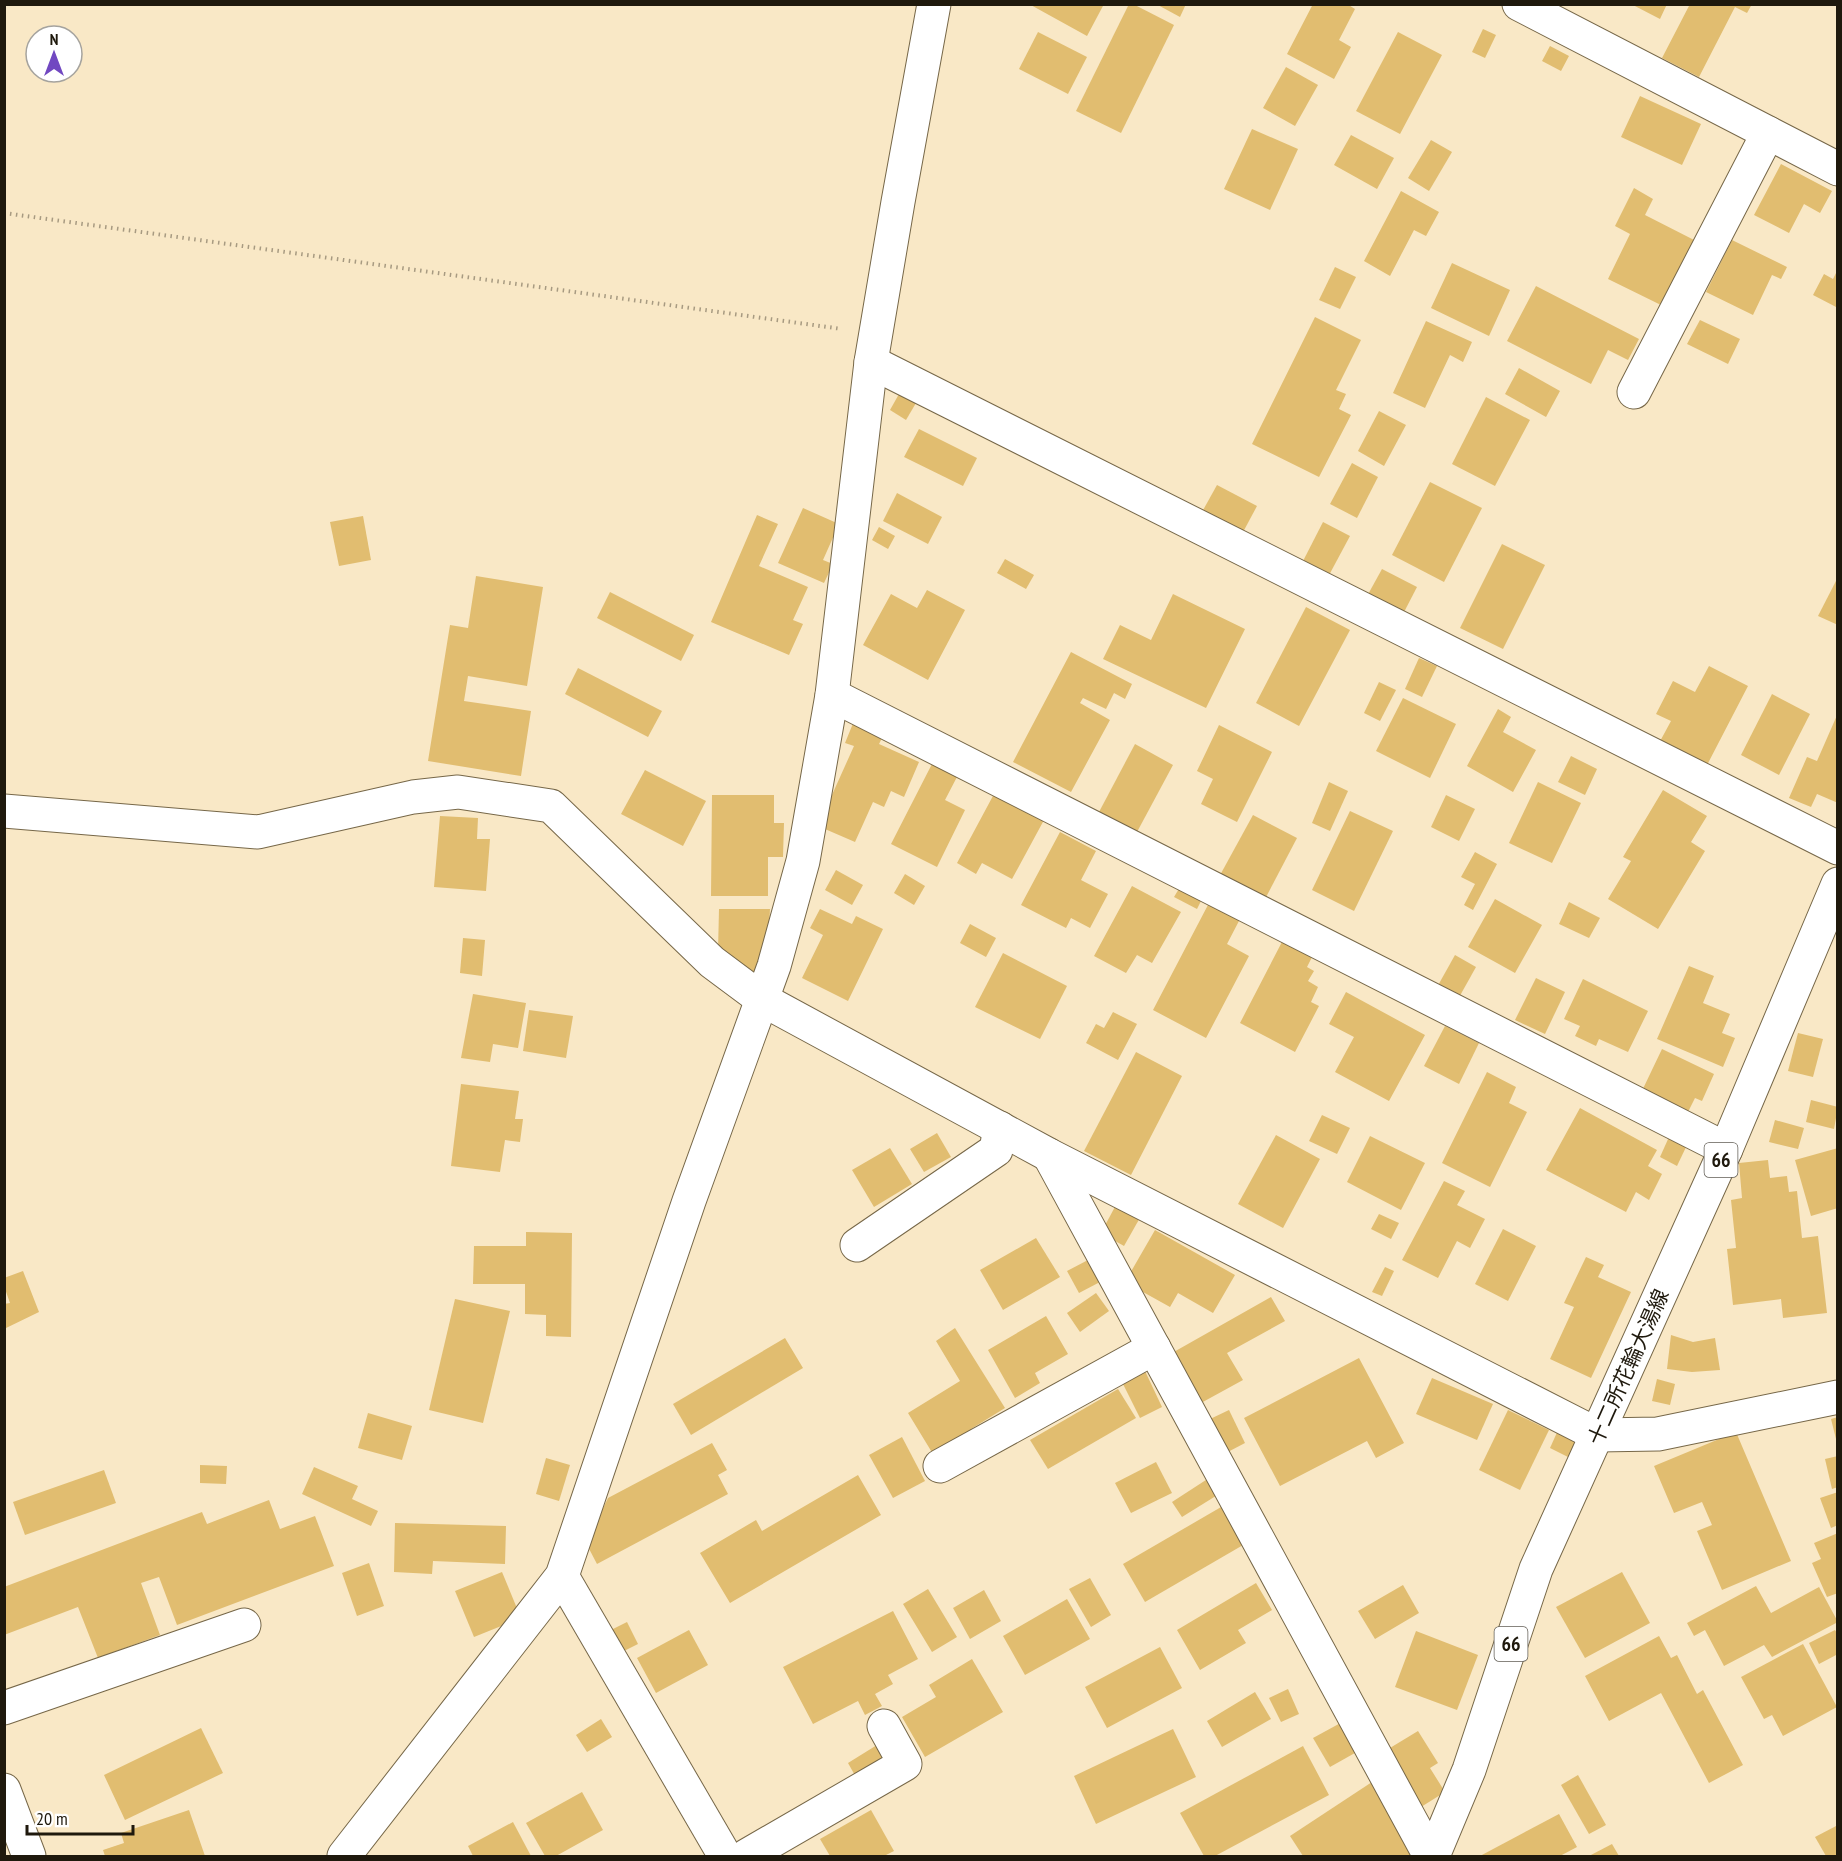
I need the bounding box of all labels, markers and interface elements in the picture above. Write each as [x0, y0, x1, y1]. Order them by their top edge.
north arrow [24, 24, 84, 84]
text: N [50, 29, 58, 49]
road number: 66 [1704, 1143, 1738, 1177]
street label: 十二所花輪大湯線 [1582, 1285, 1674, 1449]
road number: 66 [1494, 1627, 1528, 1661]
scale bar [27, 1798, 134, 1836]
text: 20 m [36, 1807, 68, 1830]

